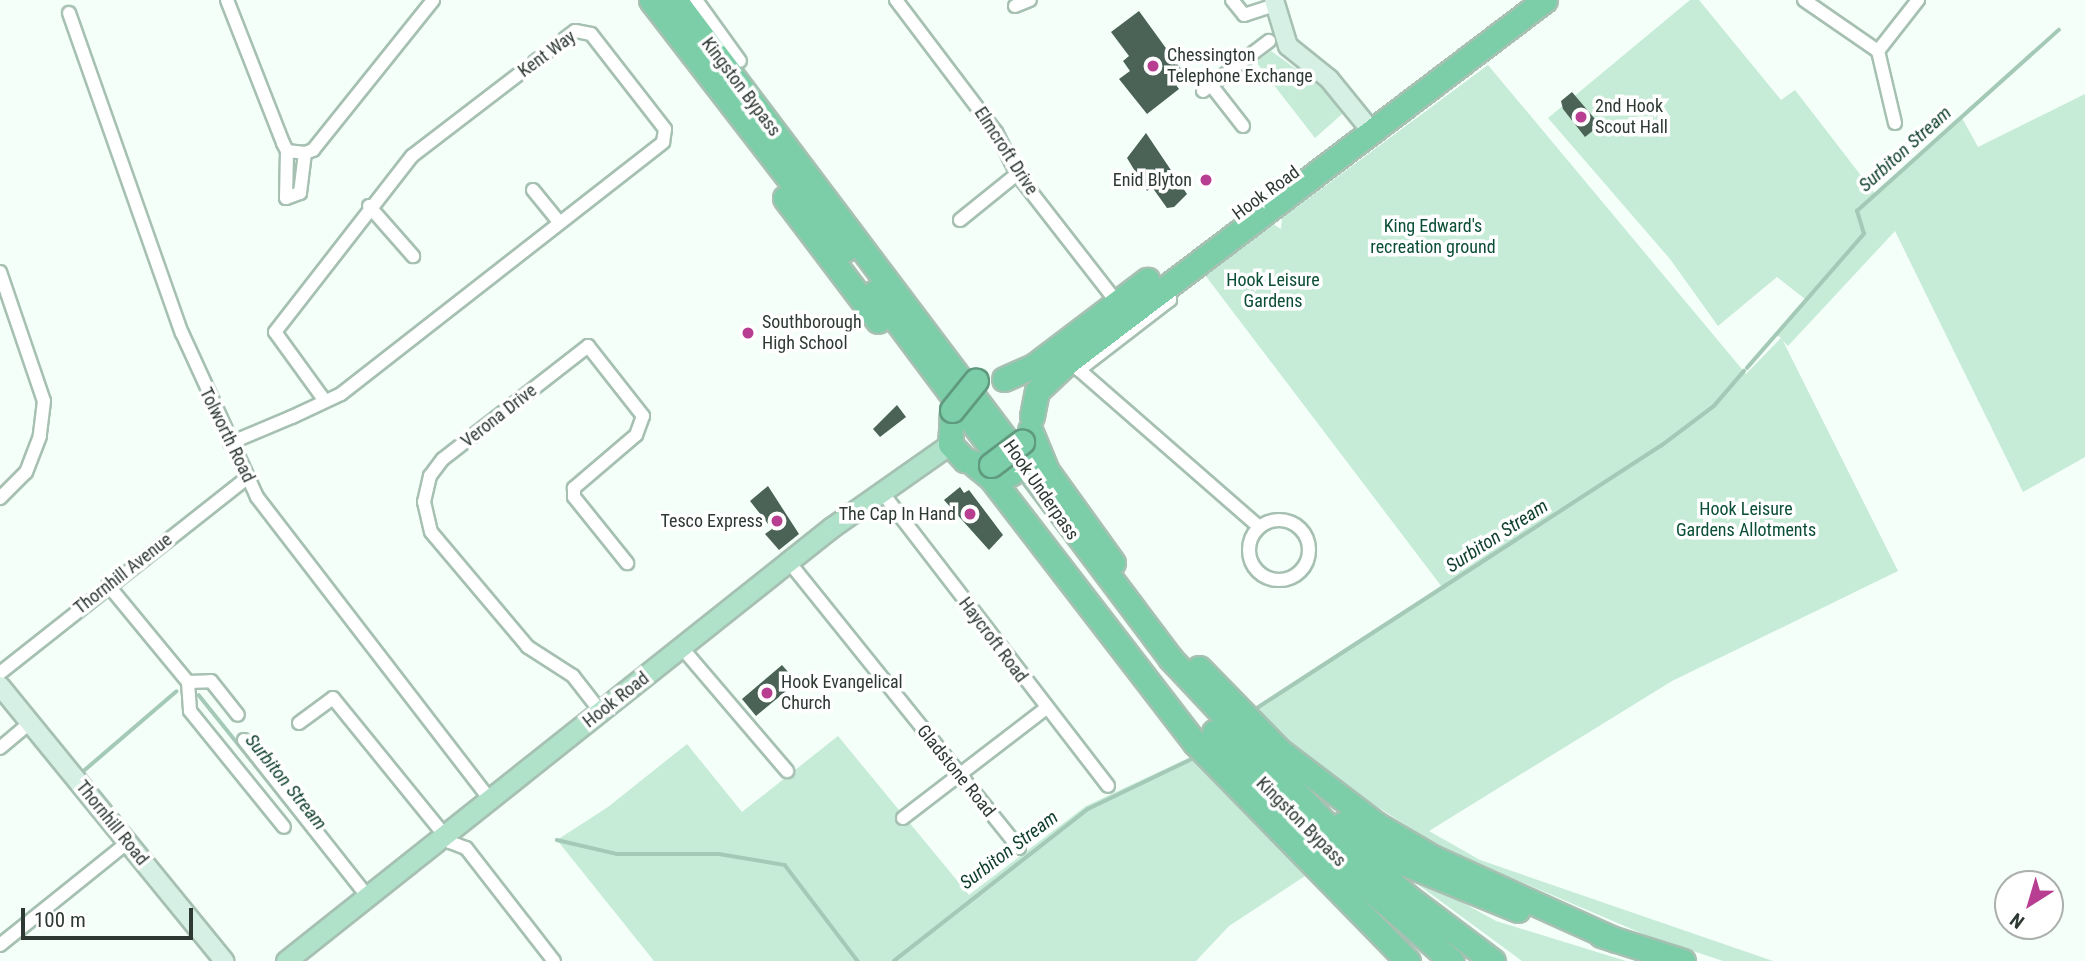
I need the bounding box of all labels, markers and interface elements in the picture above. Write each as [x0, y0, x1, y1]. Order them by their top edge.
street label: Kent Way [514, 26, 580, 82]
street label: Kingston Bypass [697, 33, 785, 141]
place label: Chessington Telephone Exchange [1167, 45, 1313, 88]
marker: Chessington Telephone Exchange [1145, 58, 1161, 74]
place label: 2nd Hook Scout Hall [1595, 96, 1668, 138]
water label: Surbiton Stream [1854, 101, 1956, 197]
street label: Elmcroft Drive [970, 103, 1042, 199]
marker: 2nd Hook Scout Hall [1573, 109, 1589, 125]
street label: Hook Road [1228, 161, 1304, 225]
place label: Enid Blyton [1113, 169, 1192, 191]
marker: Enid Blyton [1198, 172, 1214, 188]
park label: King Edward's recreation ground [1370, 216, 1496, 258]
park label: Hook Leisure Gardens [1226, 270, 1320, 312]
place label: Southborough High School [762, 312, 862, 354]
marker: Southborough High School [740, 325, 756, 341]
street label: Verona Drive [457, 380, 541, 452]
street label: Tolworth Road [195, 384, 259, 486]
street label: Hook Underpass [999, 436, 1083, 544]
water label: Surbiton Stream [1442, 495, 1552, 577]
park label: Hook Leisure Gardens Allotments [1676, 499, 1816, 542]
place label: The Cap In Hand [839, 503, 956, 525]
marker: The Cap In Hand [962, 506, 978, 522]
place label: Tesco Express [660, 510, 763, 532]
marker: Tesco Express [769, 513, 785, 529]
street label: Thornhill Avenue [70, 529, 176, 619]
street label: Haycroft Road [954, 593, 1032, 687]
street label: Hook Road [579, 668, 653, 732]
place label: Hook Evangelical Church [781, 672, 903, 714]
marker: Hook Evangelical Church [759, 685, 775, 701]
street label: Gladstone Road [912, 721, 1000, 821]
water label: Surbiton Stream [240, 729, 332, 835]
street label: Kingston Bypass [1252, 773, 1350, 871]
street label: Thornhill Road [71, 776, 153, 870]
water label: Surbiton Stream [955, 806, 1063, 894]
north arrow [1994, 870, 2064, 940]
scale bar [24, 894, 196, 938]
text: 100 m [34, 908, 86, 932]
text: N [2006, 908, 2029, 933]

